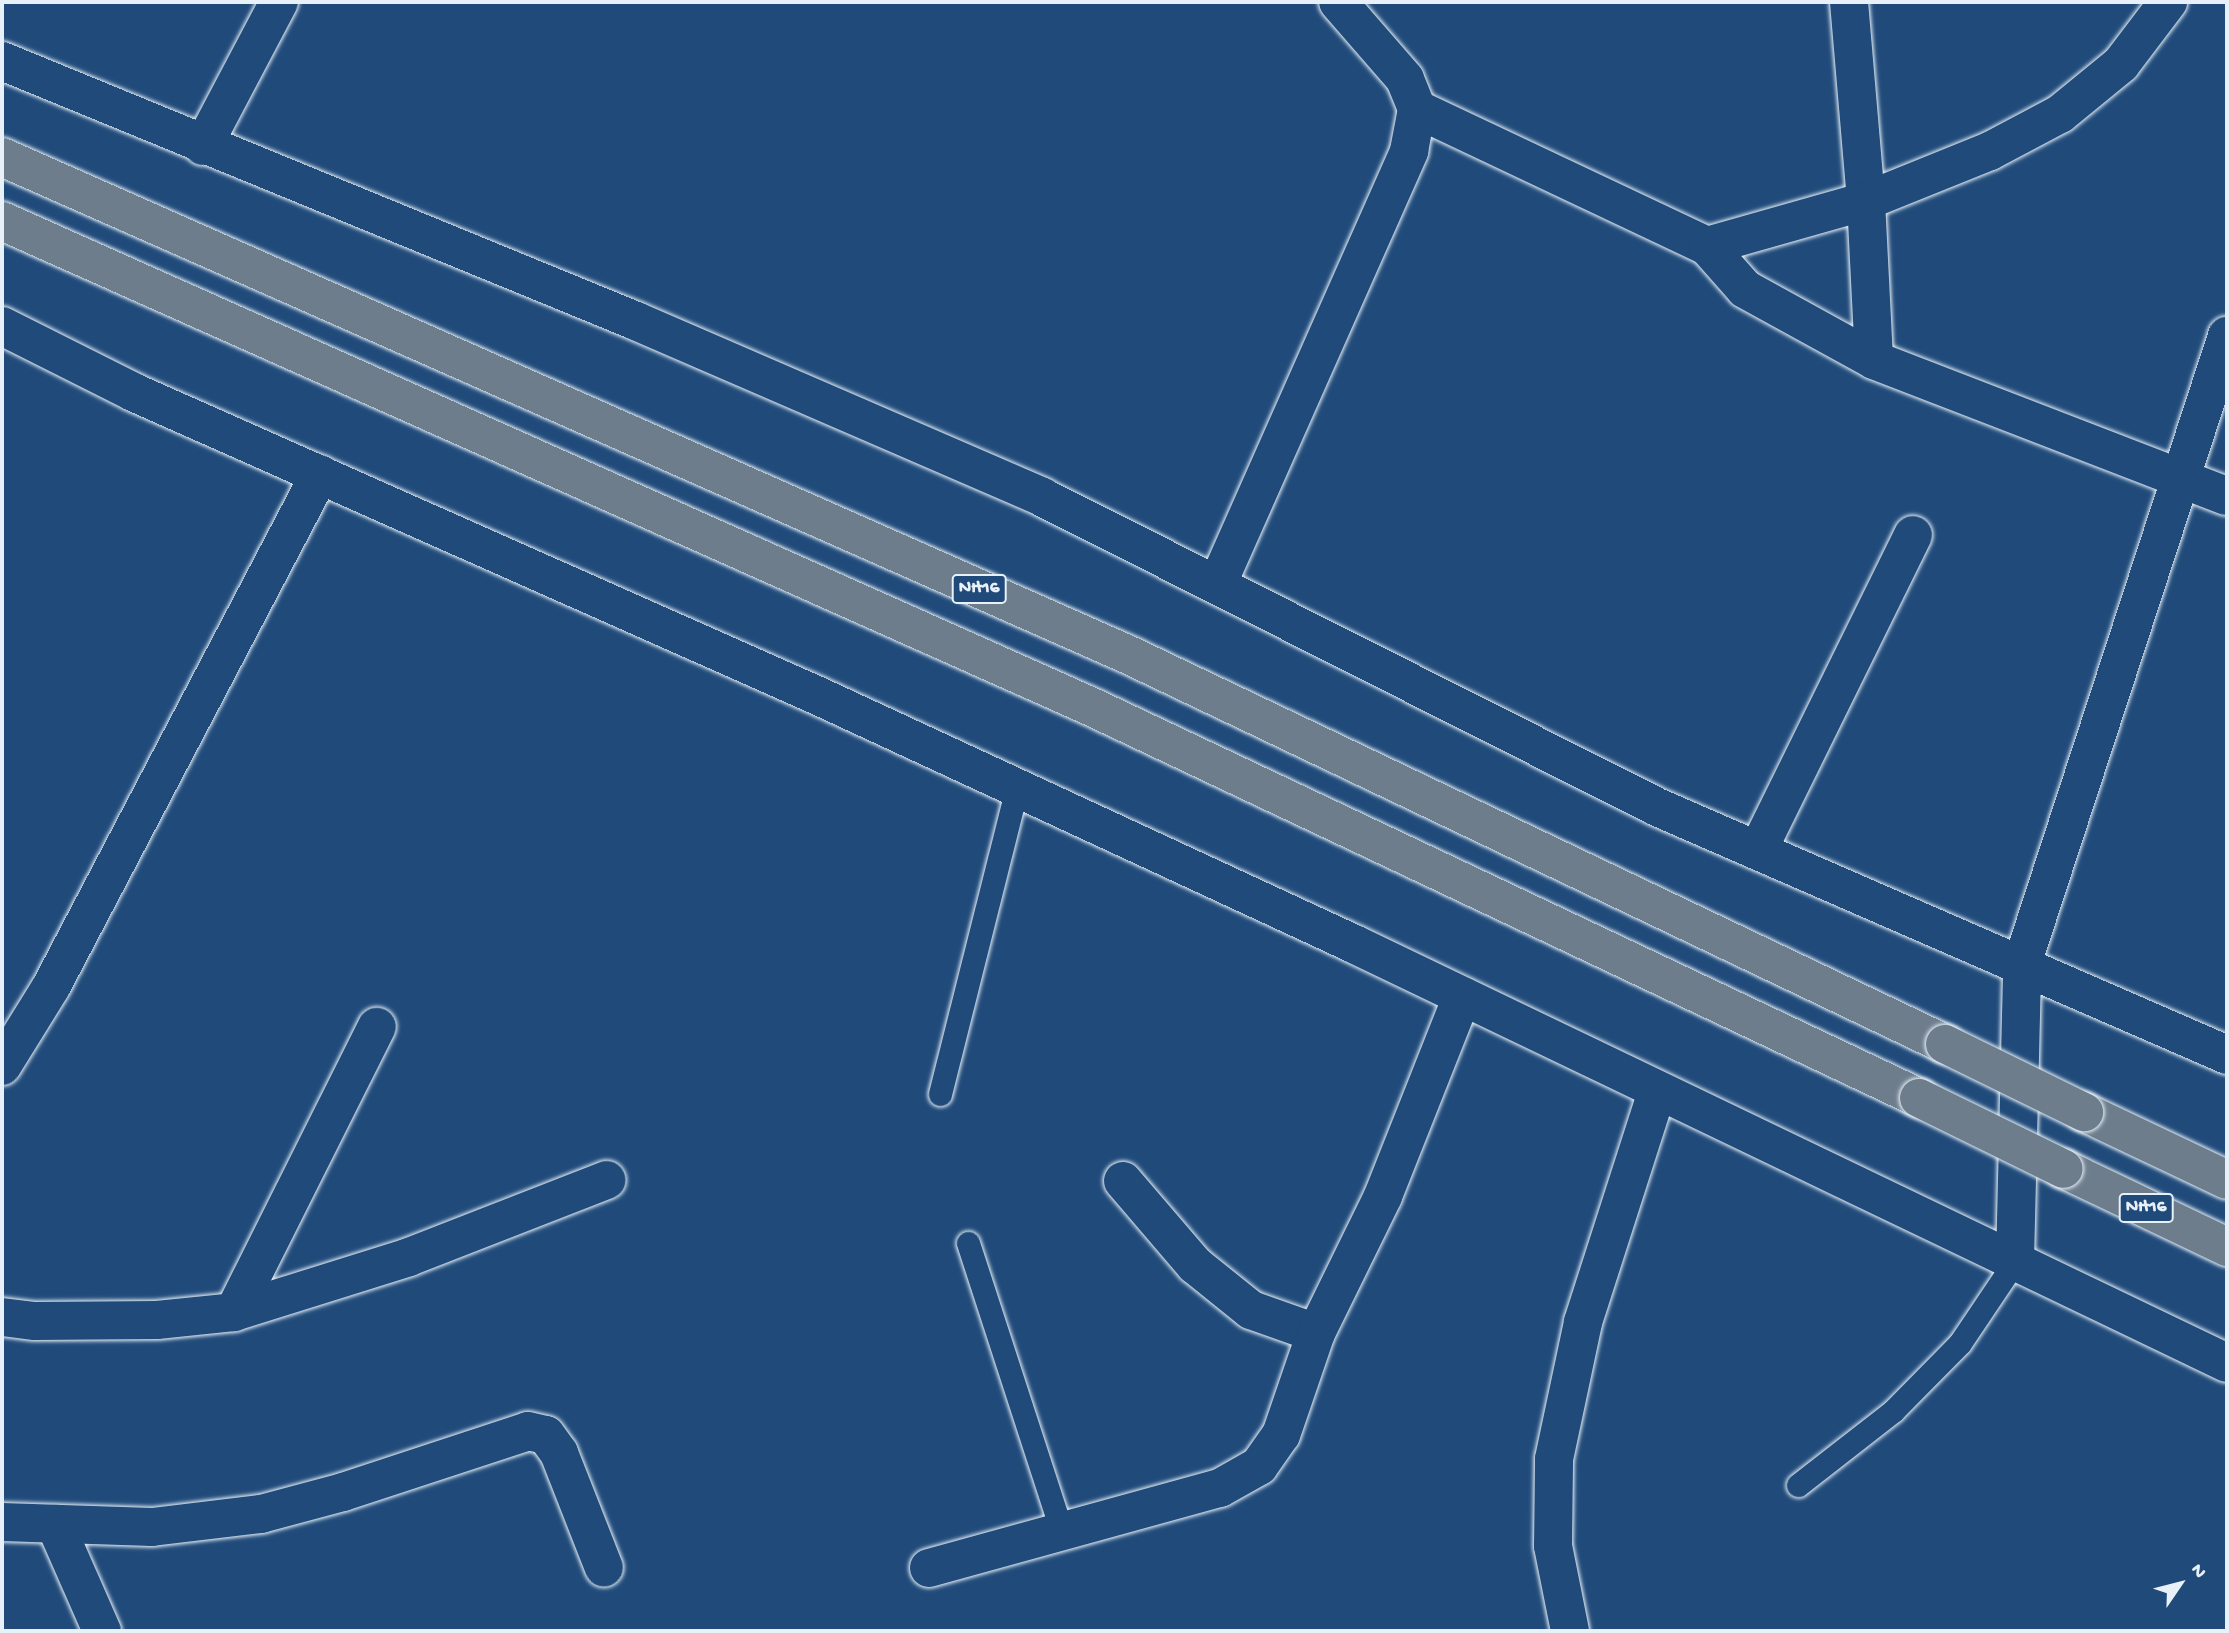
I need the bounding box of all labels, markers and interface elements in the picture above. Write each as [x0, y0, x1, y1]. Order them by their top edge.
road number: NH16 [951, 574, 1007, 604]
road number: NH16 [2118, 1192, 2174, 1224]
north arrow [2145, 1549, 2215, 1619]
text: N [2185, 1560, 2211, 1583]

